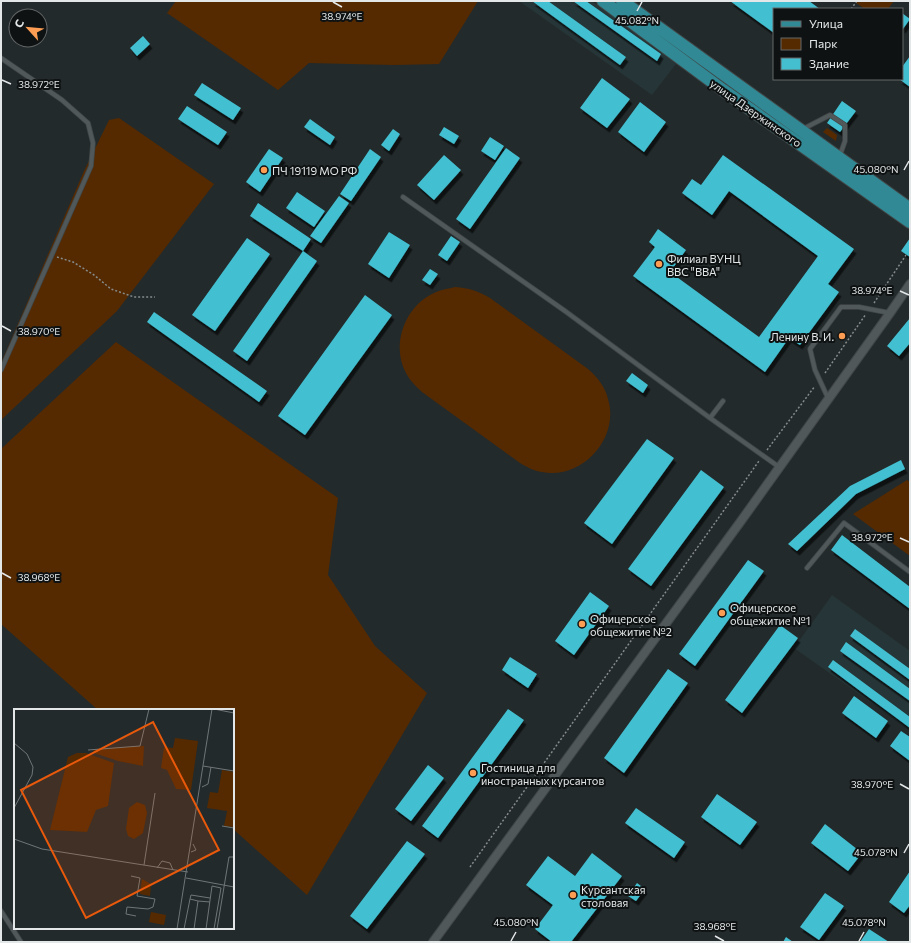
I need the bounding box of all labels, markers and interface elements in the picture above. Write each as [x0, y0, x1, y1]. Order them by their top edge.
north arrow [8, 8, 48, 48]
legend [773, 8, 903, 80]
text: 38.974°E [321, 10, 363, 22]
text: 45.082°N [615, 14, 659, 26]
text: Улица [809, 16, 843, 30]
text: С [11, 17, 26, 30]
text: Парк [809, 36, 838, 50]
text: Здание [809, 56, 849, 70]
street label: улица Дзержинского [708, 77, 804, 150]
text: 38.972°E [18, 78, 60, 90]
text: 45.080°N [853, 163, 899, 175]
place label: ПЧ 19119 МО РФ [272, 164, 357, 177]
marker: ПЧ 19119 МО РФ [259, 165, 269, 175]
place label: Филиал ВУНЦ ВВС "ВВА" [667, 252, 741, 278]
marker: Филиал ВУНЦ ВВС "ВВА" [654, 259, 664, 269]
text: 38.974°E [851, 284, 893, 296]
text: 38.970°E [18, 325, 60, 337]
place label: Ленину В. И. [771, 330, 834, 343]
marker: Ленину В. И. [837, 331, 847, 341]
text: 38.972°E [851, 531, 893, 543]
text: 38.968°E [18, 571, 60, 583]
place label: Офицерское общежитие №1 [730, 601, 810, 627]
marker: Офицерское общежитие №1 [717, 608, 727, 618]
place label: Офицерское общежитие №2 [590, 612, 672, 638]
marker: Офицерское общежитие №2 [577, 619, 587, 629]
inset map [14, 709, 234, 929]
place label: Гостиница для иностранных курсантов [481, 761, 604, 787]
marker: Гостиница для иностранных курсантов [468, 768, 478, 778]
text: 38.970°E [851, 778, 893, 790]
text: 45.078°N [854, 846, 898, 858]
place label: Курсантская столовая [581, 883, 645, 909]
marker: Курсантская столовая [568, 890, 578, 900]
text: 45.080°N [493, 916, 539, 928]
text: 45.078°N [842, 916, 886, 928]
text: 38.968°E [694, 920, 736, 932]

